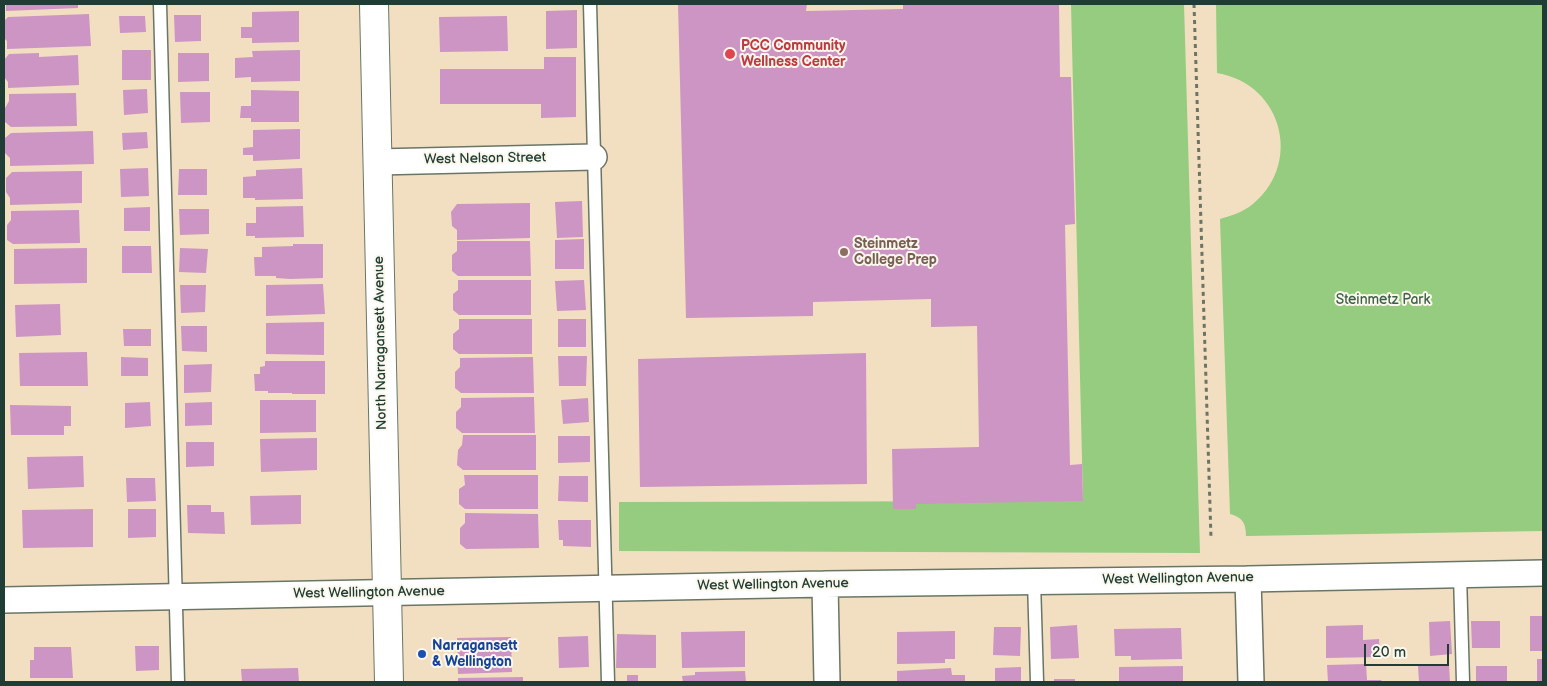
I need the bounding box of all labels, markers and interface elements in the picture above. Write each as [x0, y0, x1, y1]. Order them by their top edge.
place label: PCC Community Wellness Center [741, 38, 846, 70]
marker: PCC Community Wellness Center [723, 47, 737, 61]
street label: West Nelson Street [424, 150, 546, 168]
place label: Steinmetz College Prep [854, 236, 937, 268]
marker: Steinmetz College Prep [838, 246, 850, 258]
street label: North Narragansett Avenue [371, 256, 391, 430]
park label: Steinmetz Park [1336, 292, 1430, 308]
street label: West Wellington Avenue [1102, 569, 1254, 589]
street label: West Wellington Avenue [697, 575, 849, 595]
street label: West Wellington Avenue [293, 583, 445, 603]
scale bar [1367, 634, 1452, 666]
place label: Narragansett & Wellington [432, 638, 517, 670]
text: 20 m [1372, 643, 1406, 662]
marker: Narragansett & Wellington [416, 648, 428, 660]

